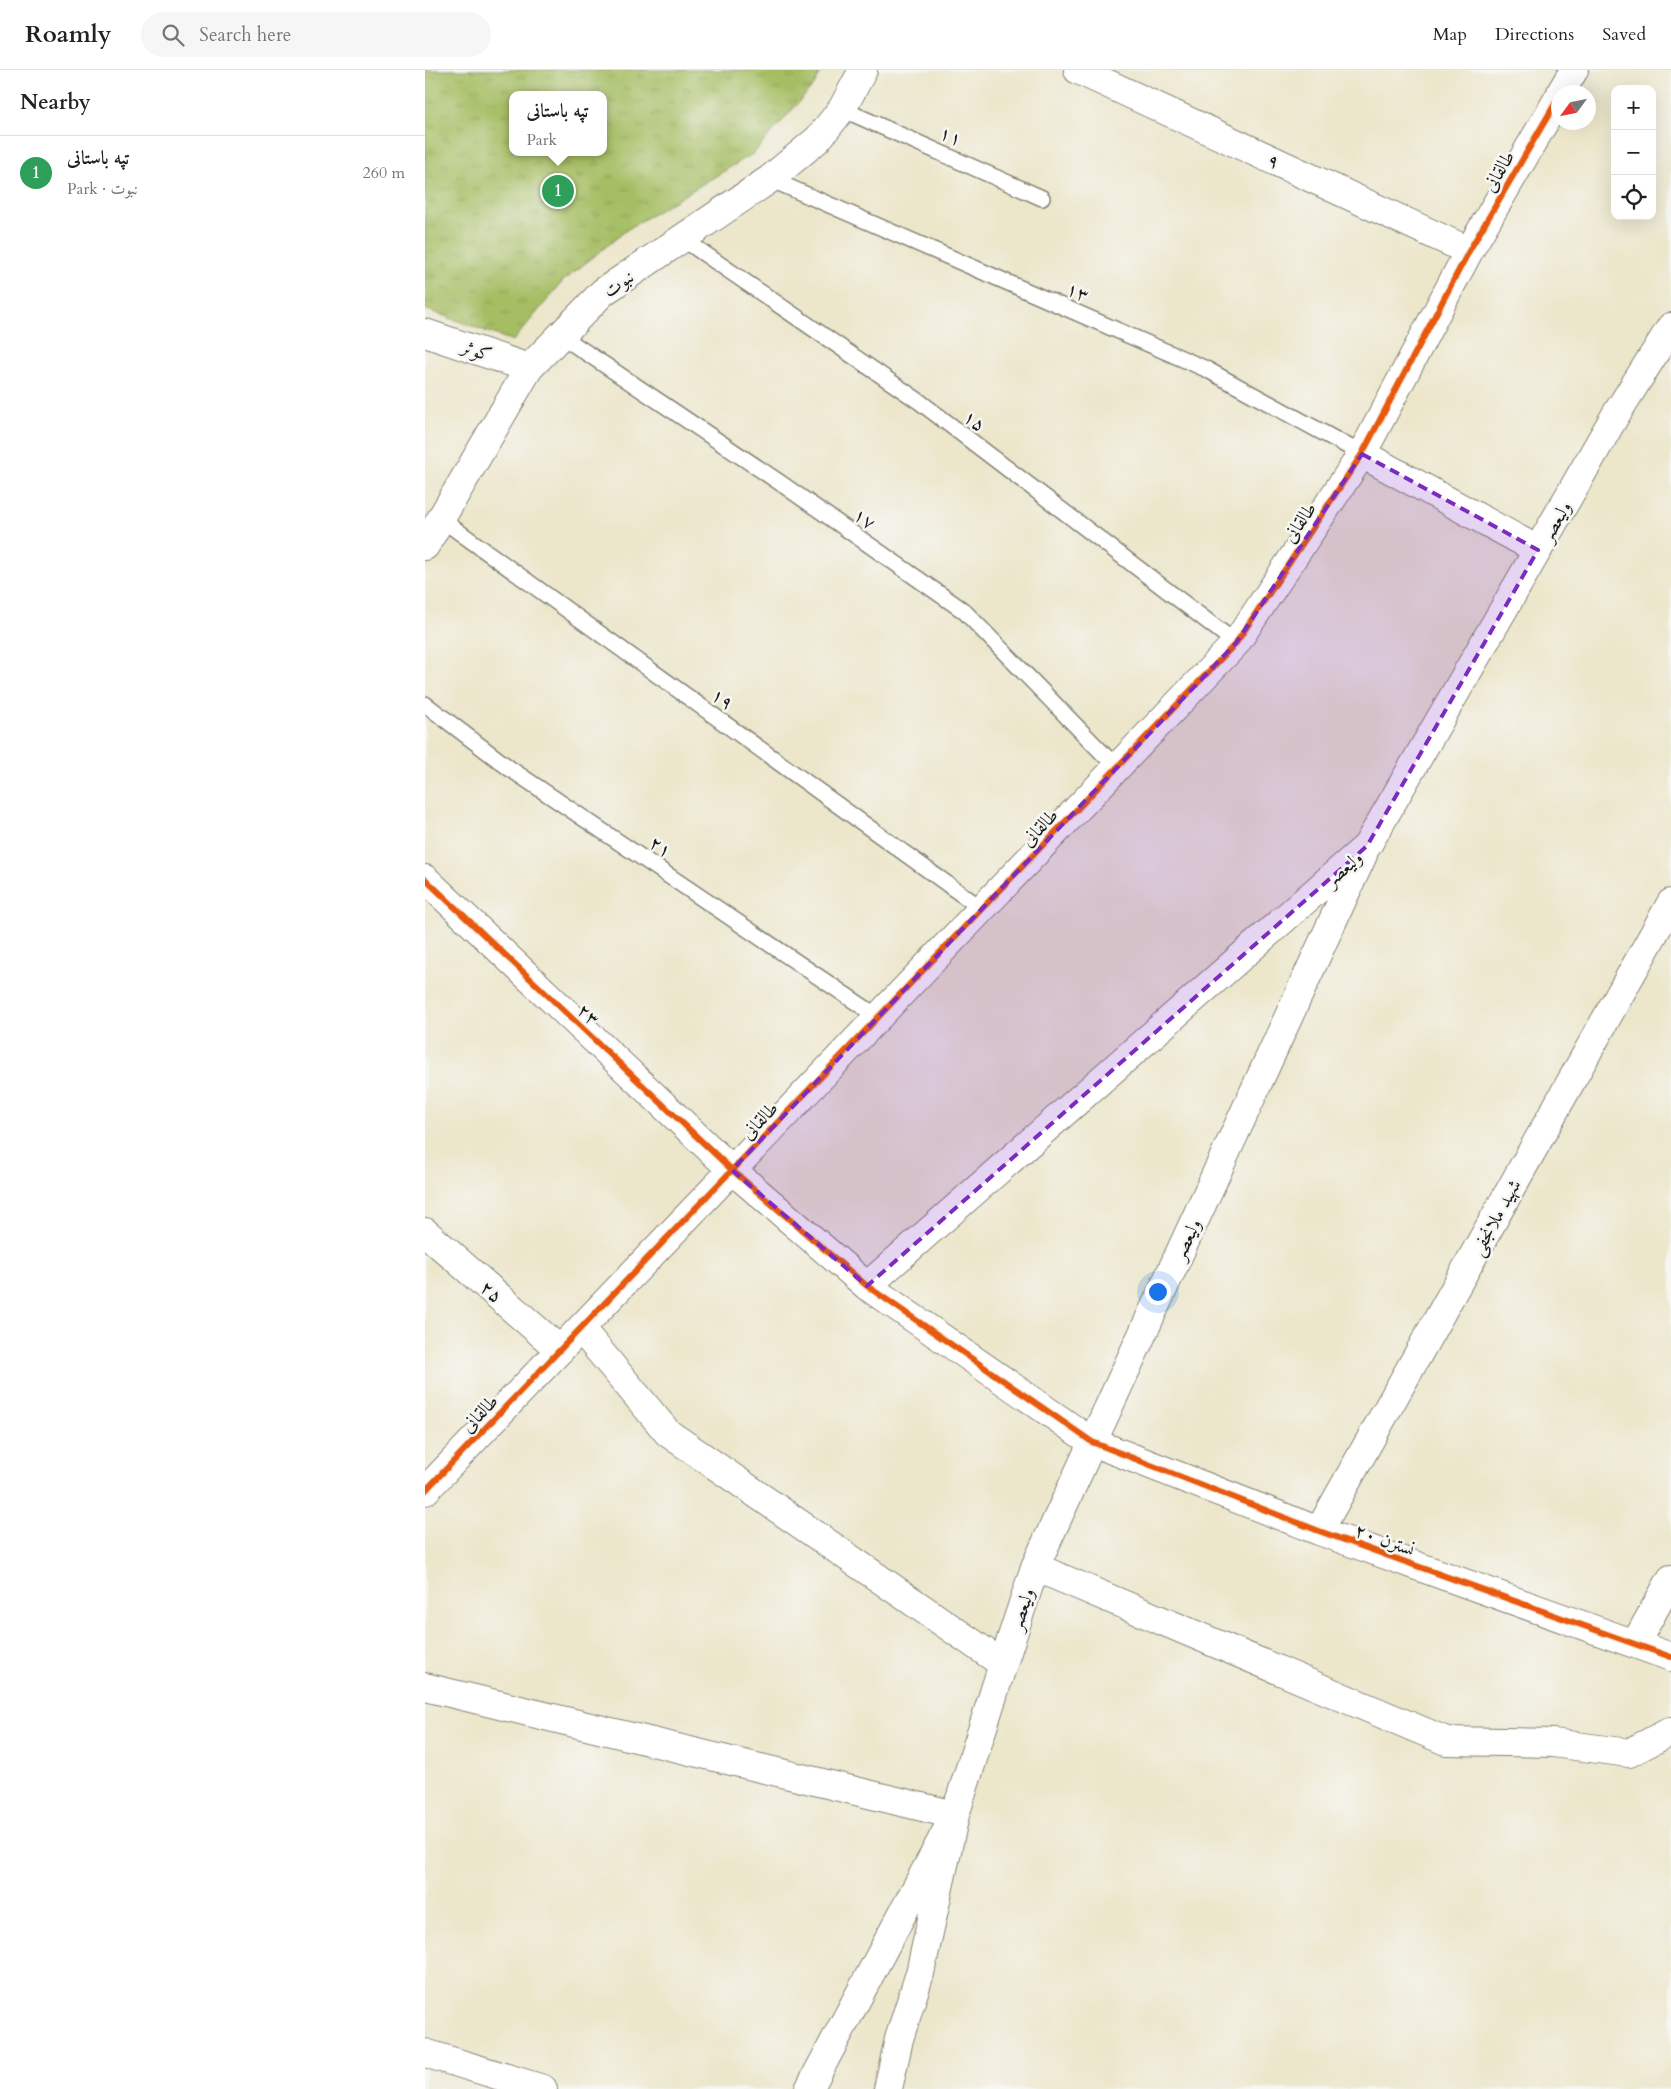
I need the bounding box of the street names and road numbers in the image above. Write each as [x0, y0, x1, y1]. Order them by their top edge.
street label: ۱۱ [935, 120, 966, 152]
street label: طالقانی [1477, 146, 1521, 197]
street label: ۹ [1263, 147, 1284, 175]
street label: نبوت [598, 264, 639, 304]
street label: ۱۳ [1062, 276, 1093, 308]
street label: کوثر [456, 333, 495, 368]
street label: ۱۵ [958, 404, 991, 438]
street label: طالقانی [1277, 497, 1323, 548]
street label: ولیعصر [1533, 497, 1578, 548]
street label: ۱۷ [848, 502, 881, 536]
street label: ۱۹ [706, 682, 739, 716]
street label: طالقانی [1015, 803, 1064, 853]
street label: ۲۱ [644, 830, 677, 864]
street label: ولیعصر [1317, 845, 1368, 894]
street label: ۲۳ [571, 998, 605, 1032]
street label: طالقانی [735, 1096, 784, 1146]
street label: شهید ملانجفی [1464, 1175, 1528, 1260]
street label: ولیعصر [1165, 1215, 1208, 1266]
street label: ۲۵ [474, 1275, 508, 1309]
street label: طالقانی [455, 1389, 504, 1439]
street label: نسترن ۲۰ [1351, 1517, 1418, 1563]
street label: ولیعصر [1002, 1585, 1041, 1636]

